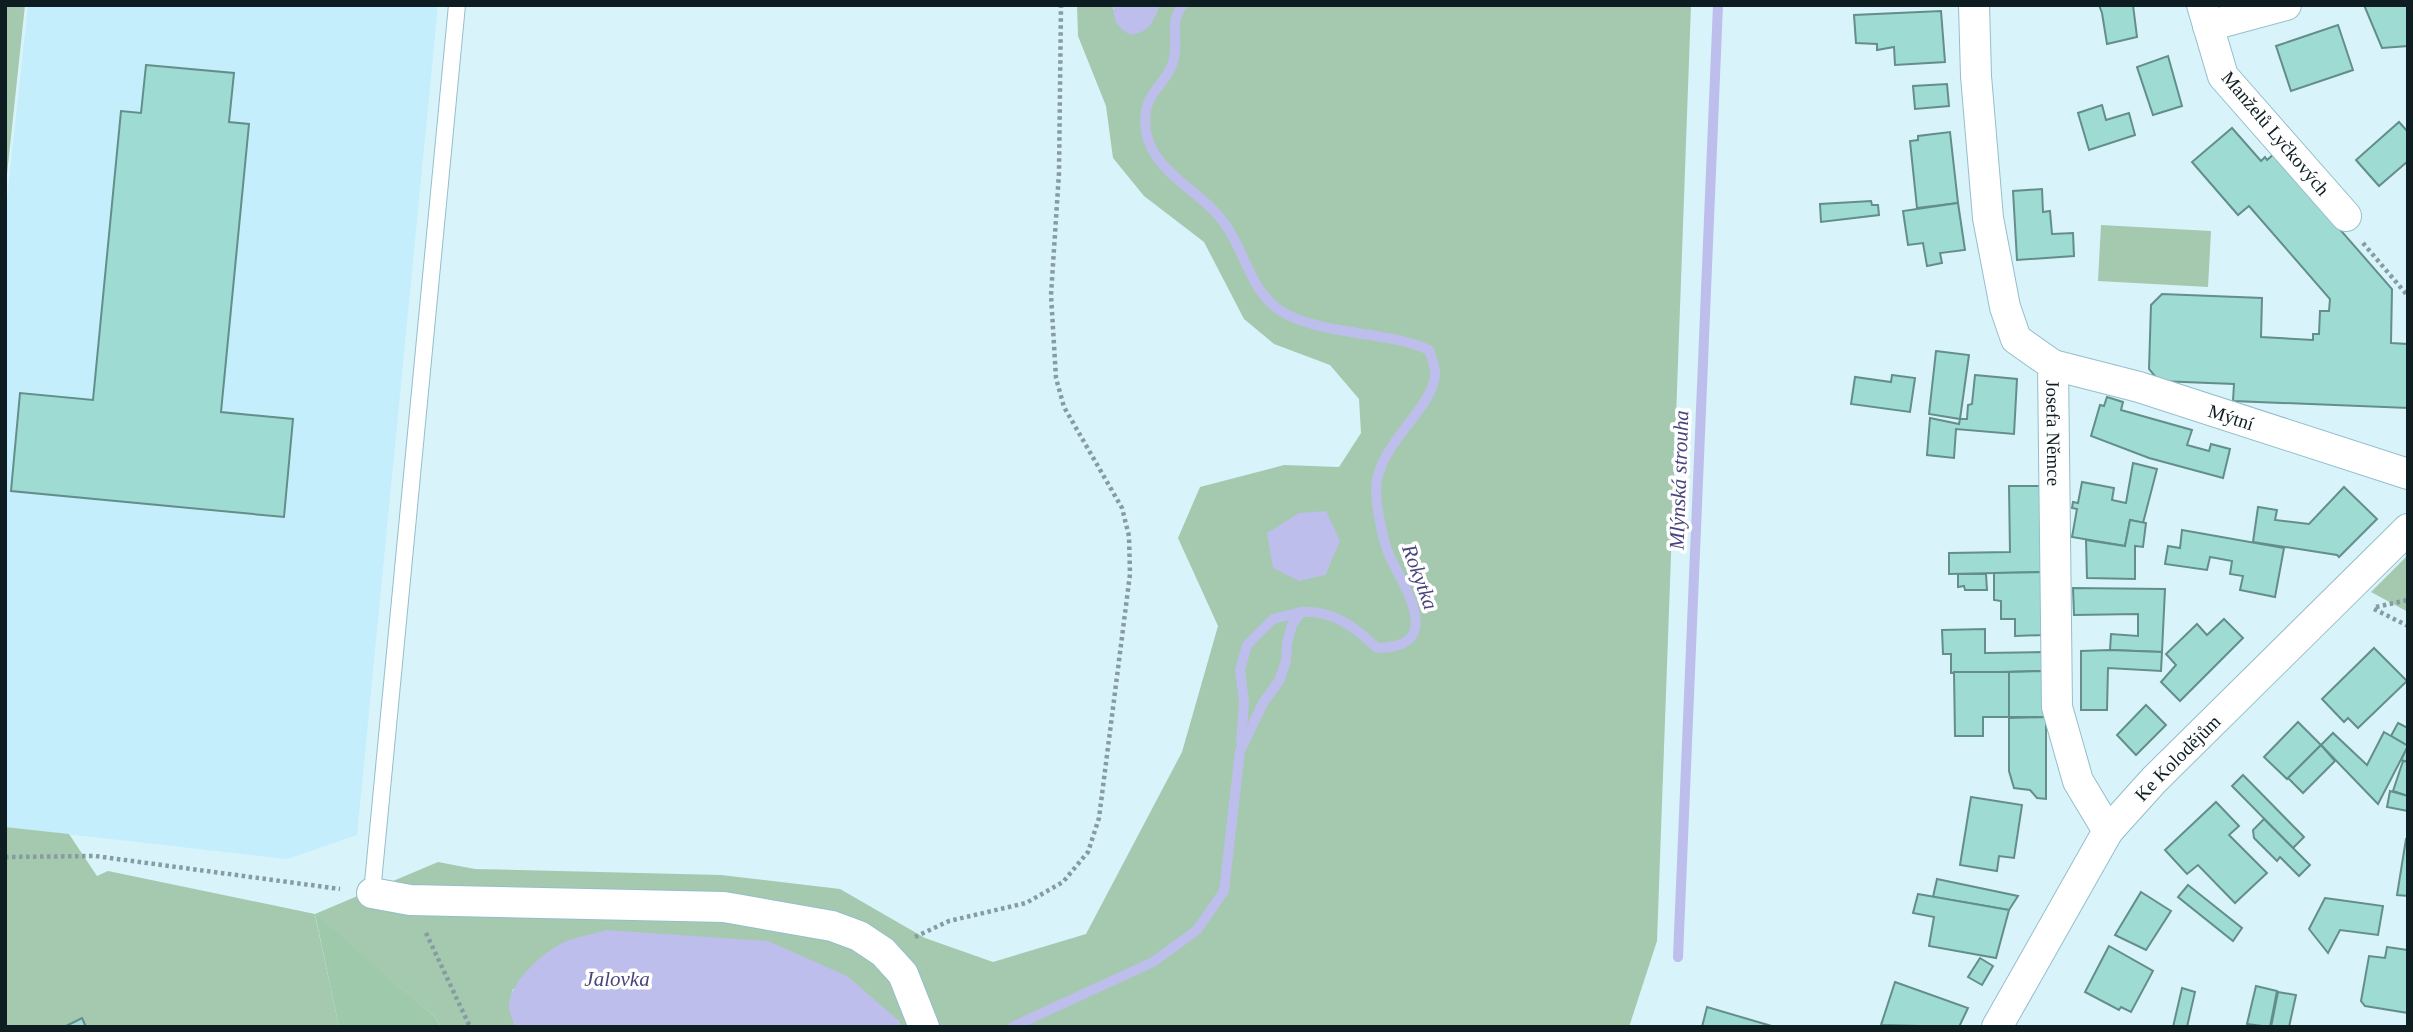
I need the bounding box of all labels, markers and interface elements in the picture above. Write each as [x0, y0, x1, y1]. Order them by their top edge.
street label: Manželů Lyčkových [2218, 67, 2334, 200]
street label: Josefa Němce [2042, 380, 2064, 486]
street label: Mýtní [2206, 400, 2257, 435]
water label: Mlýnská strouha [1665, 410, 1693, 551]
water label: Rokytka [1397, 540, 1443, 613]
street label: Ke Kolodějům [2130, 711, 2225, 805]
water label: Jalovka [584, 967, 650, 991]

